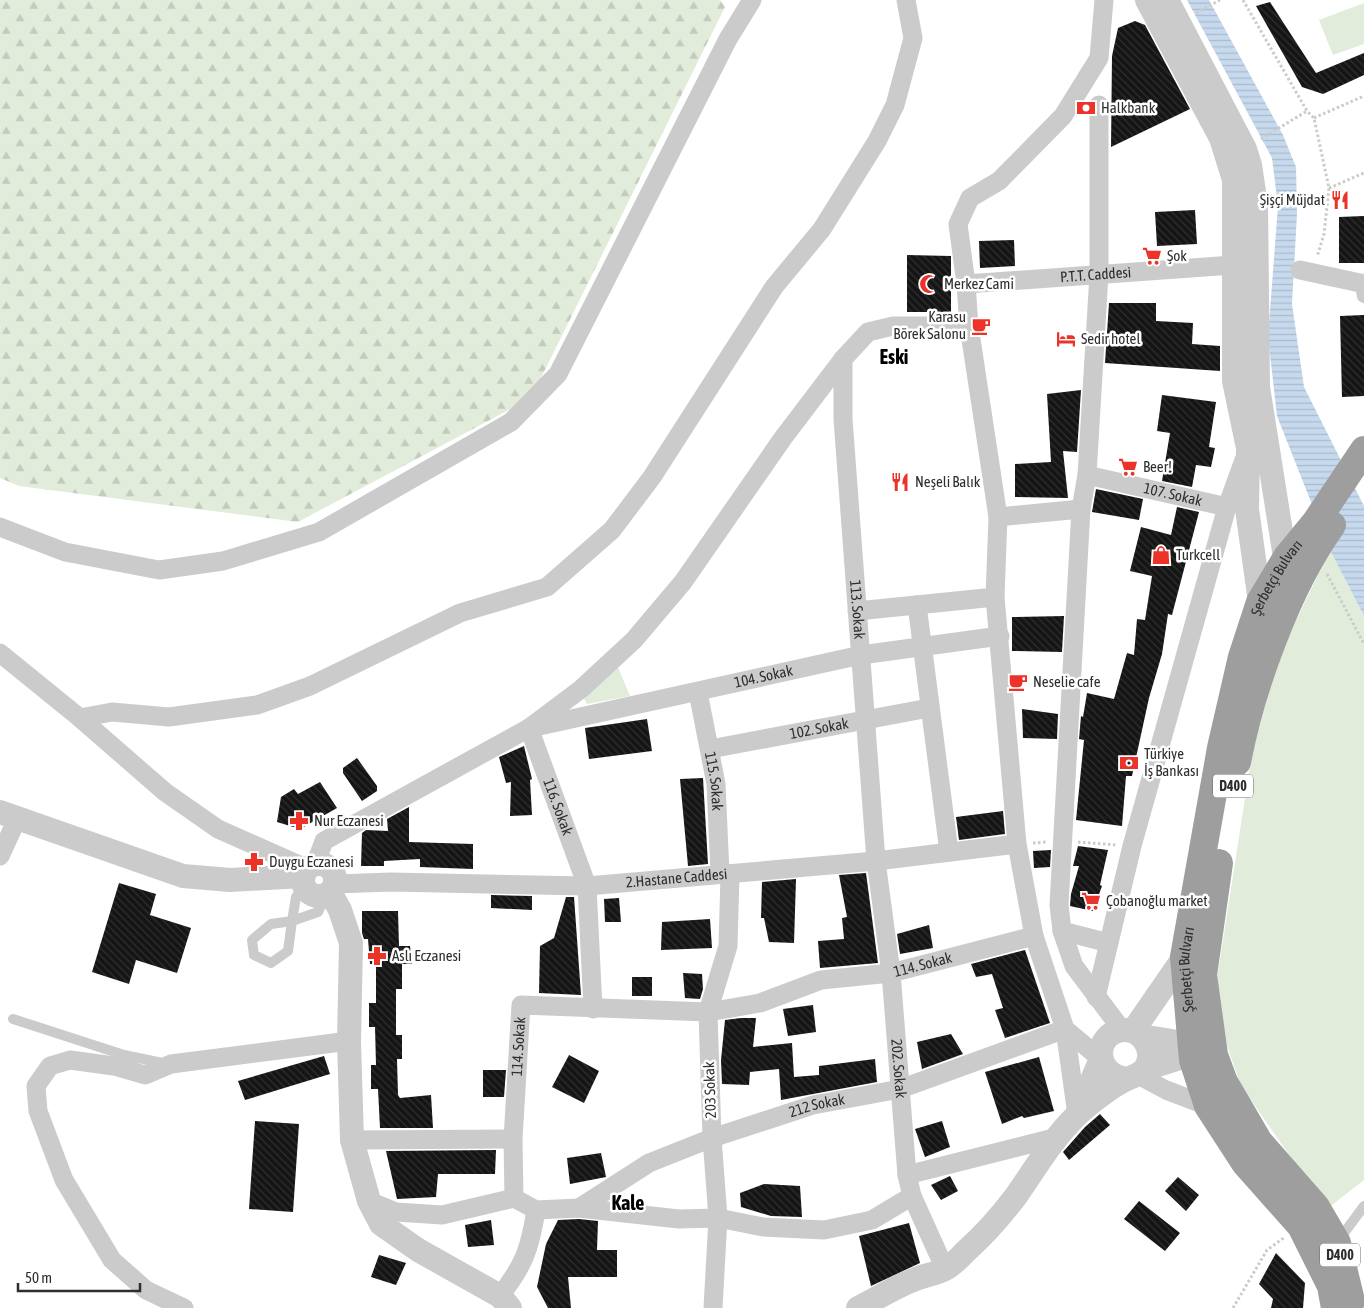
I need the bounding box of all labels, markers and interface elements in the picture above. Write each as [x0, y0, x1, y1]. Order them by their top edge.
bank icon: Halkbank [1075, 97, 1097, 119]
place label: Halkbank [1101, 99, 1156, 116]
restaurant icon: Şişçi Müjdat [1329, 189, 1351, 211]
place label: Şişçi Müjdat [1260, 191, 1325, 208]
supermarket icon: Şok [1141, 245, 1163, 267]
place label: Şok [1167, 247, 1187, 264]
street label: P.T.T. Caddesi [1060, 263, 1132, 285]
mosque icon: Merkez Cami [918, 273, 940, 295]
place label: Merkez Cami [944, 275, 1014, 292]
place label: Karasu Börek Salonu [893, 308, 966, 342]
cafe icon: Karasu Börek Salonu [970, 315, 992, 337]
hotel icon: Sedir hotel [1055, 328, 1077, 350]
place label: Sedir hotel [1081, 330, 1140, 347]
district label: Eski [880, 345, 908, 368]
supermarket icon: Beer! [1117, 456, 1139, 478]
place label: Beer! [1143, 458, 1172, 475]
restaurant icon: Neşeli Balık [889, 471, 911, 493]
place label: Neşeli Balık [915, 473, 981, 490]
street label: 107. Sokak [1142, 479, 1204, 509]
street label: Şerbetçi Bulvarı [1247, 536, 1306, 618]
shop icon: Turkcell [1150, 544, 1172, 566]
place label: Turkcell [1176, 546, 1220, 563]
street label: 113. Sokak [847, 579, 868, 640]
street label: 104. Sokak [733, 661, 795, 691]
cafe icon: Neselie cafe [1007, 671, 1029, 693]
place label: Neselie cafe [1033, 673, 1101, 690]
street label: 102. Sokak [788, 714, 850, 742]
place label: Türkiye İş Bankası [1144, 745, 1199, 779]
street label: 115. Sokak [702, 750, 726, 812]
bank icon: Türkiye İş Bankası [1118, 752, 1140, 774]
road number: D400 [1213, 774, 1253, 798]
street label: 116. Sokak [540, 776, 577, 838]
pharmacy icon: Nur Eczanesi [288, 810, 310, 832]
place label: Nur Eczanesi [314, 812, 384, 829]
pharmacy icon: Duygu Eczanesi [243, 851, 265, 873]
place label: Duygu Eczanesi [269, 853, 354, 870]
street label: 2.Hastane Caddesi [625, 865, 728, 891]
supermarket icon: Çobanoğlu market [1080, 890, 1102, 912]
place label: Çobanoğlu market [1106, 892, 1208, 909]
street label: Şerbetçi Bulvarı [1175, 925, 1197, 1013]
pharmacy icon: Aslı Eczanesi [366, 945, 388, 967]
place label: Aslı Eczanesi [392, 947, 461, 964]
street label: 114. Sokak [892, 948, 954, 980]
street label: 114. Sokak [508, 1016, 528, 1077]
street label: 202. Sokak [888, 1038, 910, 1099]
street label: 203 Sokak [700, 1061, 719, 1119]
street label: 212 Sokak [787, 1090, 846, 1120]
district label: Kale [612, 1191, 644, 1214]
road number: D400 [1320, 1244, 1360, 1266]
scale bar [18, 1260, 140, 1292]
text: 50 m [25, 1269, 52, 1286]

